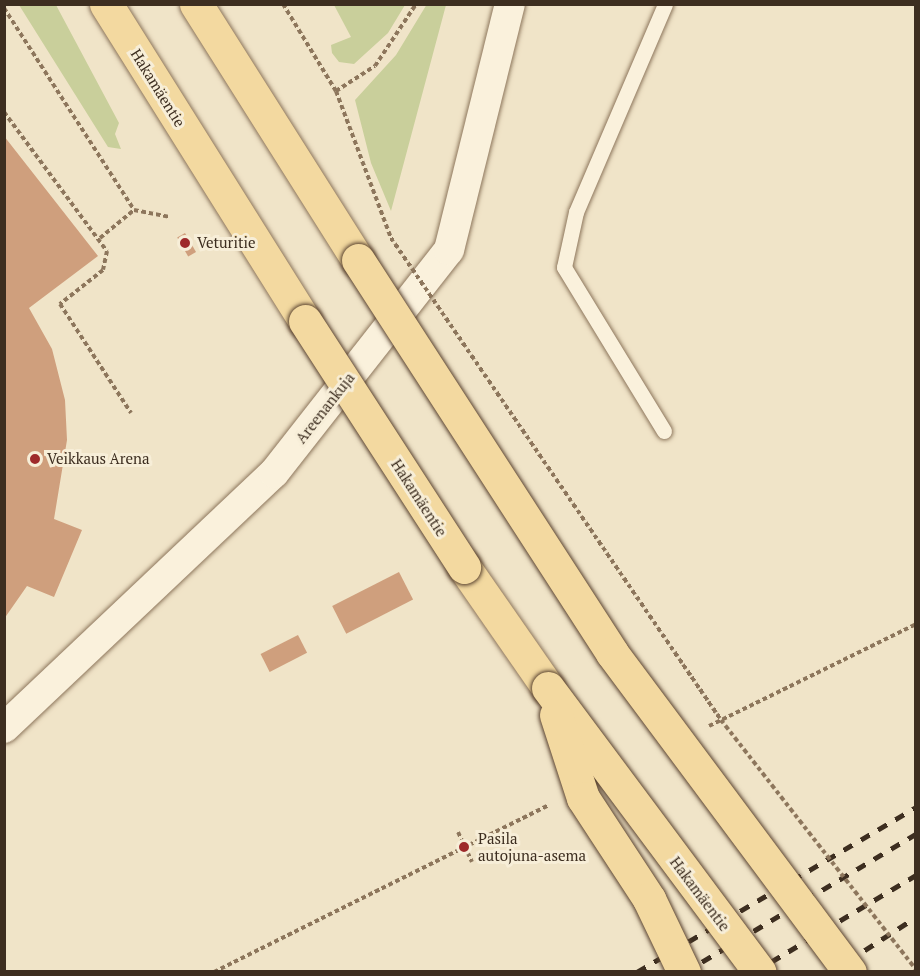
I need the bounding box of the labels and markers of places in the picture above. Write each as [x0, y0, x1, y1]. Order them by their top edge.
place label: Veturitie [197, 234, 256, 252]
marker: Veturitie [178, 236, 192, 250]
place label: Veikkaus Arena [47, 450, 150, 468]
marker: Veikkaus Arena [28, 452, 42, 466]
place label: Pasila autojuna-asema [478, 829, 586, 864]
marker: Pasila autojuna-asema [455, 838, 473, 856]

